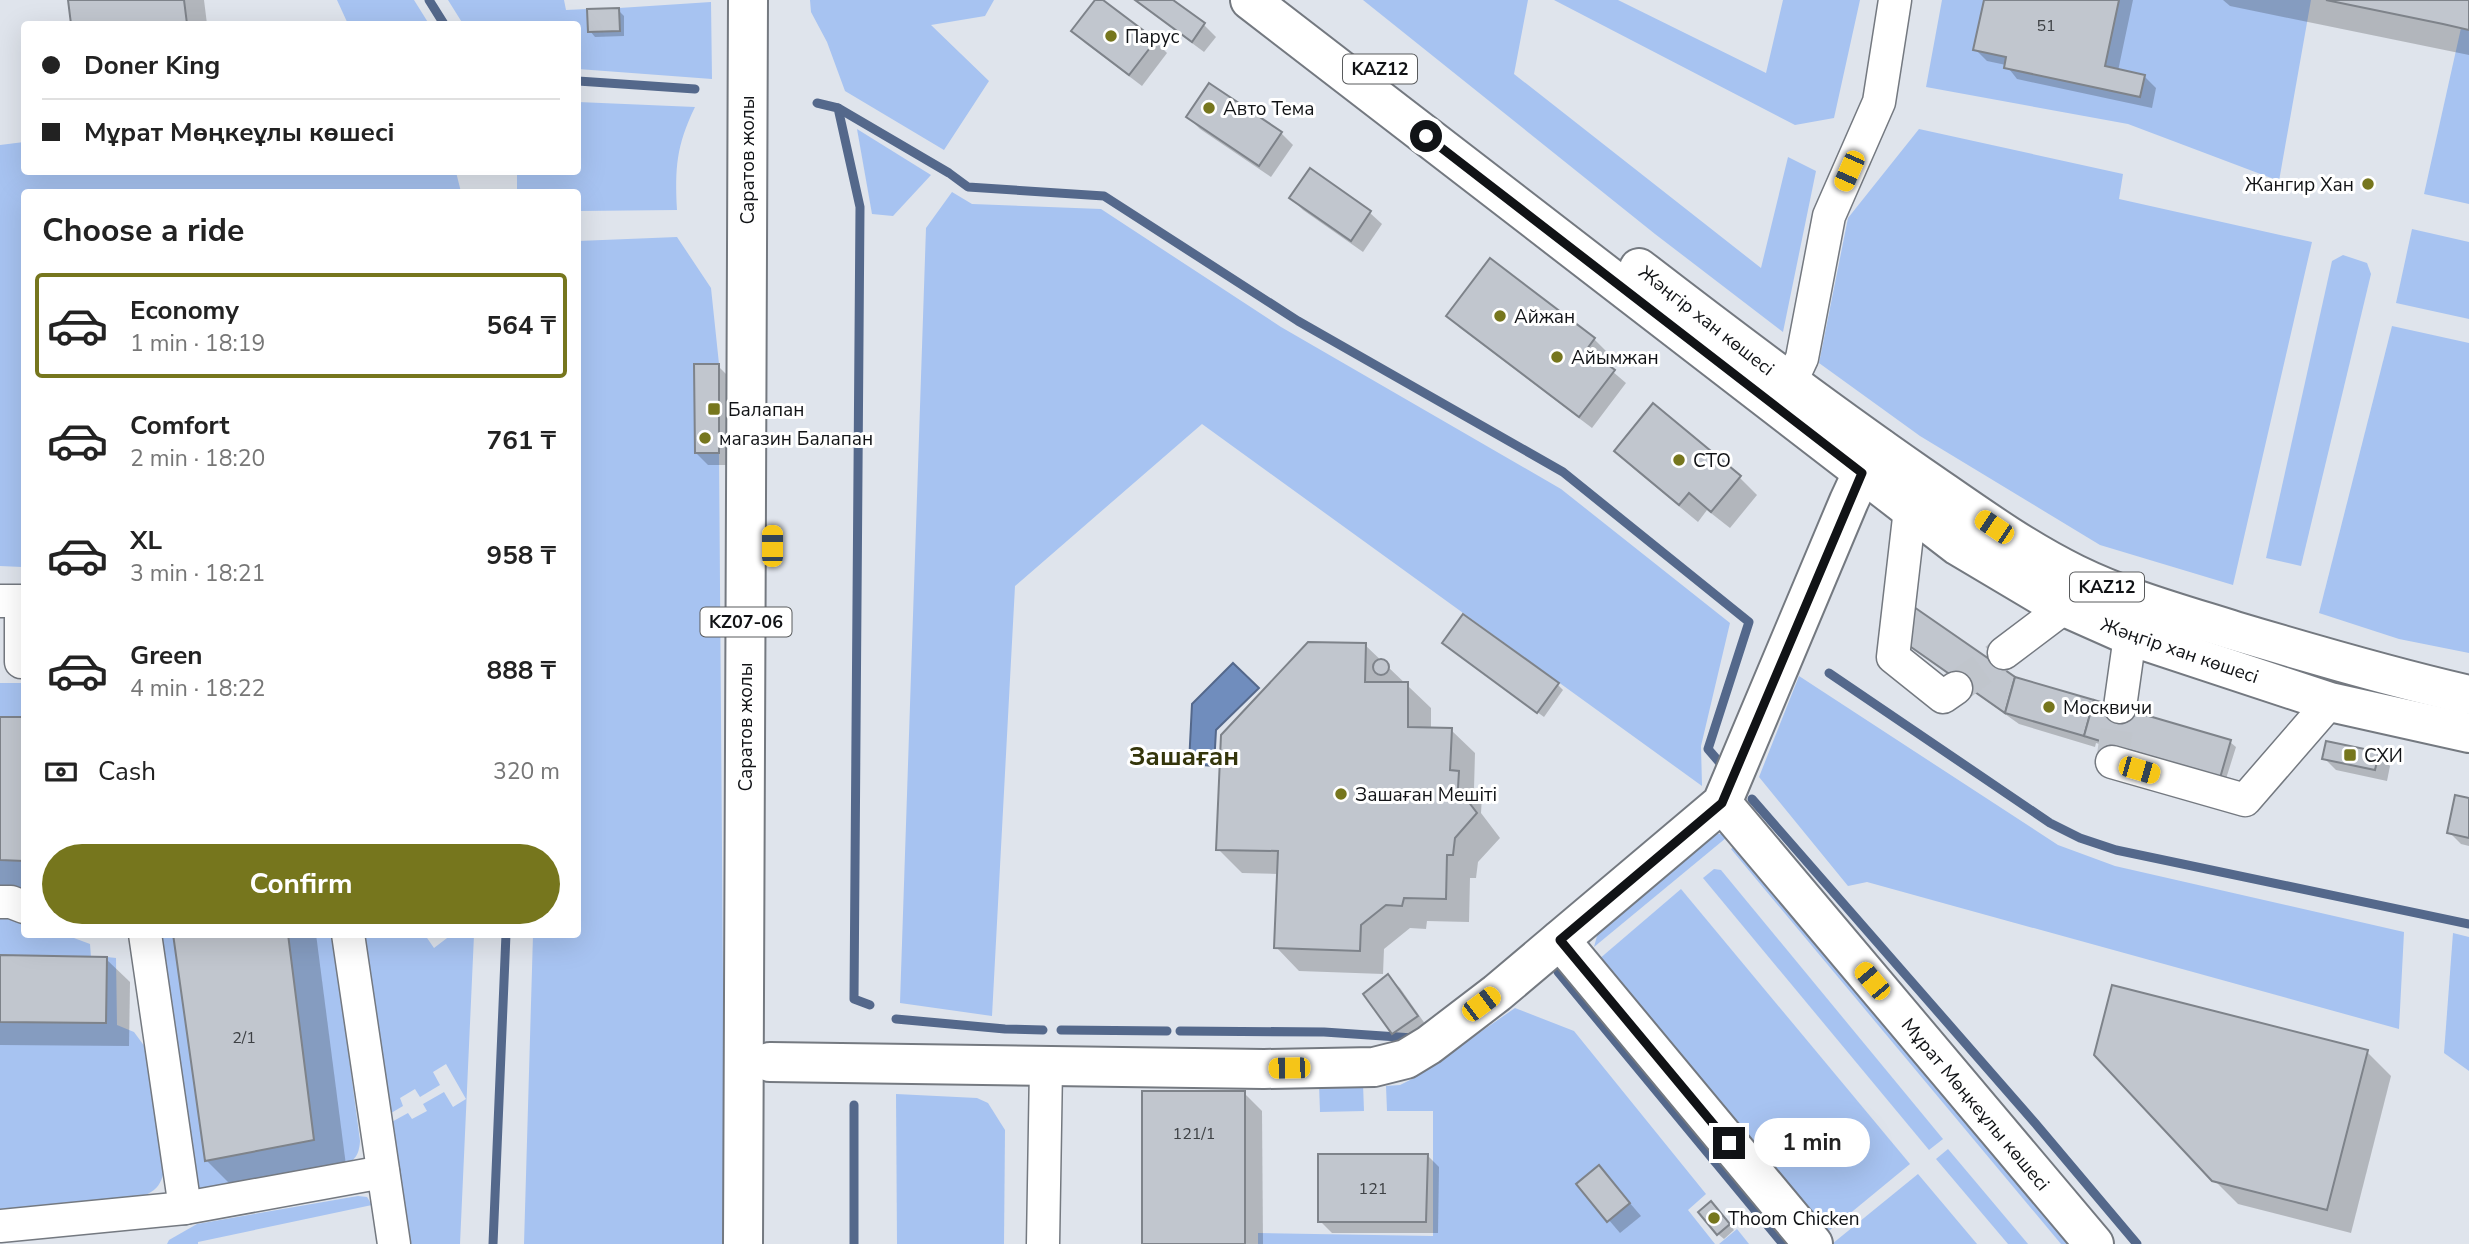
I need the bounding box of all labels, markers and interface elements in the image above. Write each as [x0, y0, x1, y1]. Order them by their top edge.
house number: 51 [2036, 15, 2056, 37]
place label: Парус [1125, 24, 1180, 50]
marker: Парус [1103, 28, 1119, 44]
text: Doner King [84, 48, 220, 83]
road number: KAZ12 [1343, 55, 1417, 84]
street label: Саратов жолы [735, 95, 761, 225]
place label: Авто Тема [1223, 96, 1315, 122]
marker: Авто Тема [1201, 100, 1217, 116]
text: Мұрат Мөңкеұлы көшесі [84, 115, 395, 150]
route start [1410, 120, 1442, 152]
car [1831, 148, 1868, 194]
place label: Жангир Хан [2245, 172, 2354, 198]
marker: Жангир Хан [2360, 176, 2376, 192]
text: Choose a ride [42, 209, 244, 252]
street label: Жәңгір хан көшесі [1633, 260, 1779, 382]
text: Economy [130, 293, 239, 328]
icon: car [46, 294, 109, 357]
place label: Айжан [1514, 304, 1575, 330]
text: 564 ₸ [487, 308, 556, 343]
marker: Айжан [1492, 308, 1508, 324]
text: 1 min · 18:19 [130, 328, 265, 359]
place label: Айымжан [1571, 345, 1659, 371]
marker: Айымжан [1549, 349, 1565, 365]
place label: Балапан [728, 397, 804, 423]
marker: Балапан [706, 401, 722, 417]
text: Comfort [130, 408, 230, 443]
icon: car [46, 409, 109, 472]
text: 761 ₸ [487, 423, 556, 458]
place label: магазин Балапан [719, 426, 873, 452]
marker: магазин Балапан [697, 430, 713, 446]
text: 2 min · 18:20 [130, 443, 265, 474]
place label: СТО [1693, 448, 1731, 474]
marker: СТО [1671, 452, 1687, 468]
car [1971, 507, 2018, 547]
text: XL [130, 523, 162, 558]
icon: car [46, 524, 109, 587]
car [762, 525, 783, 567]
text: 958 ₸ [487, 538, 556, 573]
text: 3 min · 18:21 [130, 558, 265, 589]
road number: KAZ12 [2070, 572, 2144, 602]
road number: KZ07-06 [700, 608, 792, 636]
street label: Жәңгір хан көшесі [2097, 612, 2262, 690]
text: Green [130, 638, 203, 673]
icon: car [46, 639, 109, 702]
text: 888 ₸ [487, 653, 556, 688]
street label: Саратов жолы [733, 662, 759, 792]
text: 4 min · 18:22 [130, 673, 265, 704]
place label: Москвичи [2063, 695, 2152, 721]
marker: Москвичи [2041, 699, 2057, 715]
district label: Зашаған [1129, 739, 1239, 774]
place label: СХИ [2364, 743, 2403, 769]
marker: СХИ [2342, 747, 2358, 763]
icon: cash [42, 753, 80, 791]
text: Cash [98, 754, 156, 789]
car [2116, 754, 2163, 786]
text: 320 m [493, 756, 560, 787]
place label: Зашаған Мешіті [1355, 782, 1497, 808]
marker: Зашаған Мешіті [1333, 786, 1349, 802]
button: Confirm [42, 844, 560, 924]
car [1851, 958, 1894, 1004]
car [1458, 983, 1505, 1025]
street label: Мұрат Мөңкеұлы көшесі [1895, 1013, 2055, 1197]
house number: 2/1 [232, 1027, 256, 1049]
car [1268, 1057, 1311, 1079]
callout: 1 min [1754, 1118, 1869, 1168]
house number: 121/1 [1173, 1123, 1215, 1145]
route end [1713, 1127, 1745, 1159]
text: 1 min [1782, 1127, 1842, 1158]
house number: 121 [1359, 1178, 1387, 1200]
place label: Thoom Chicken [1728, 1206, 1859, 1232]
marker: Thoom Chicken [1706, 1210, 1722, 1226]

